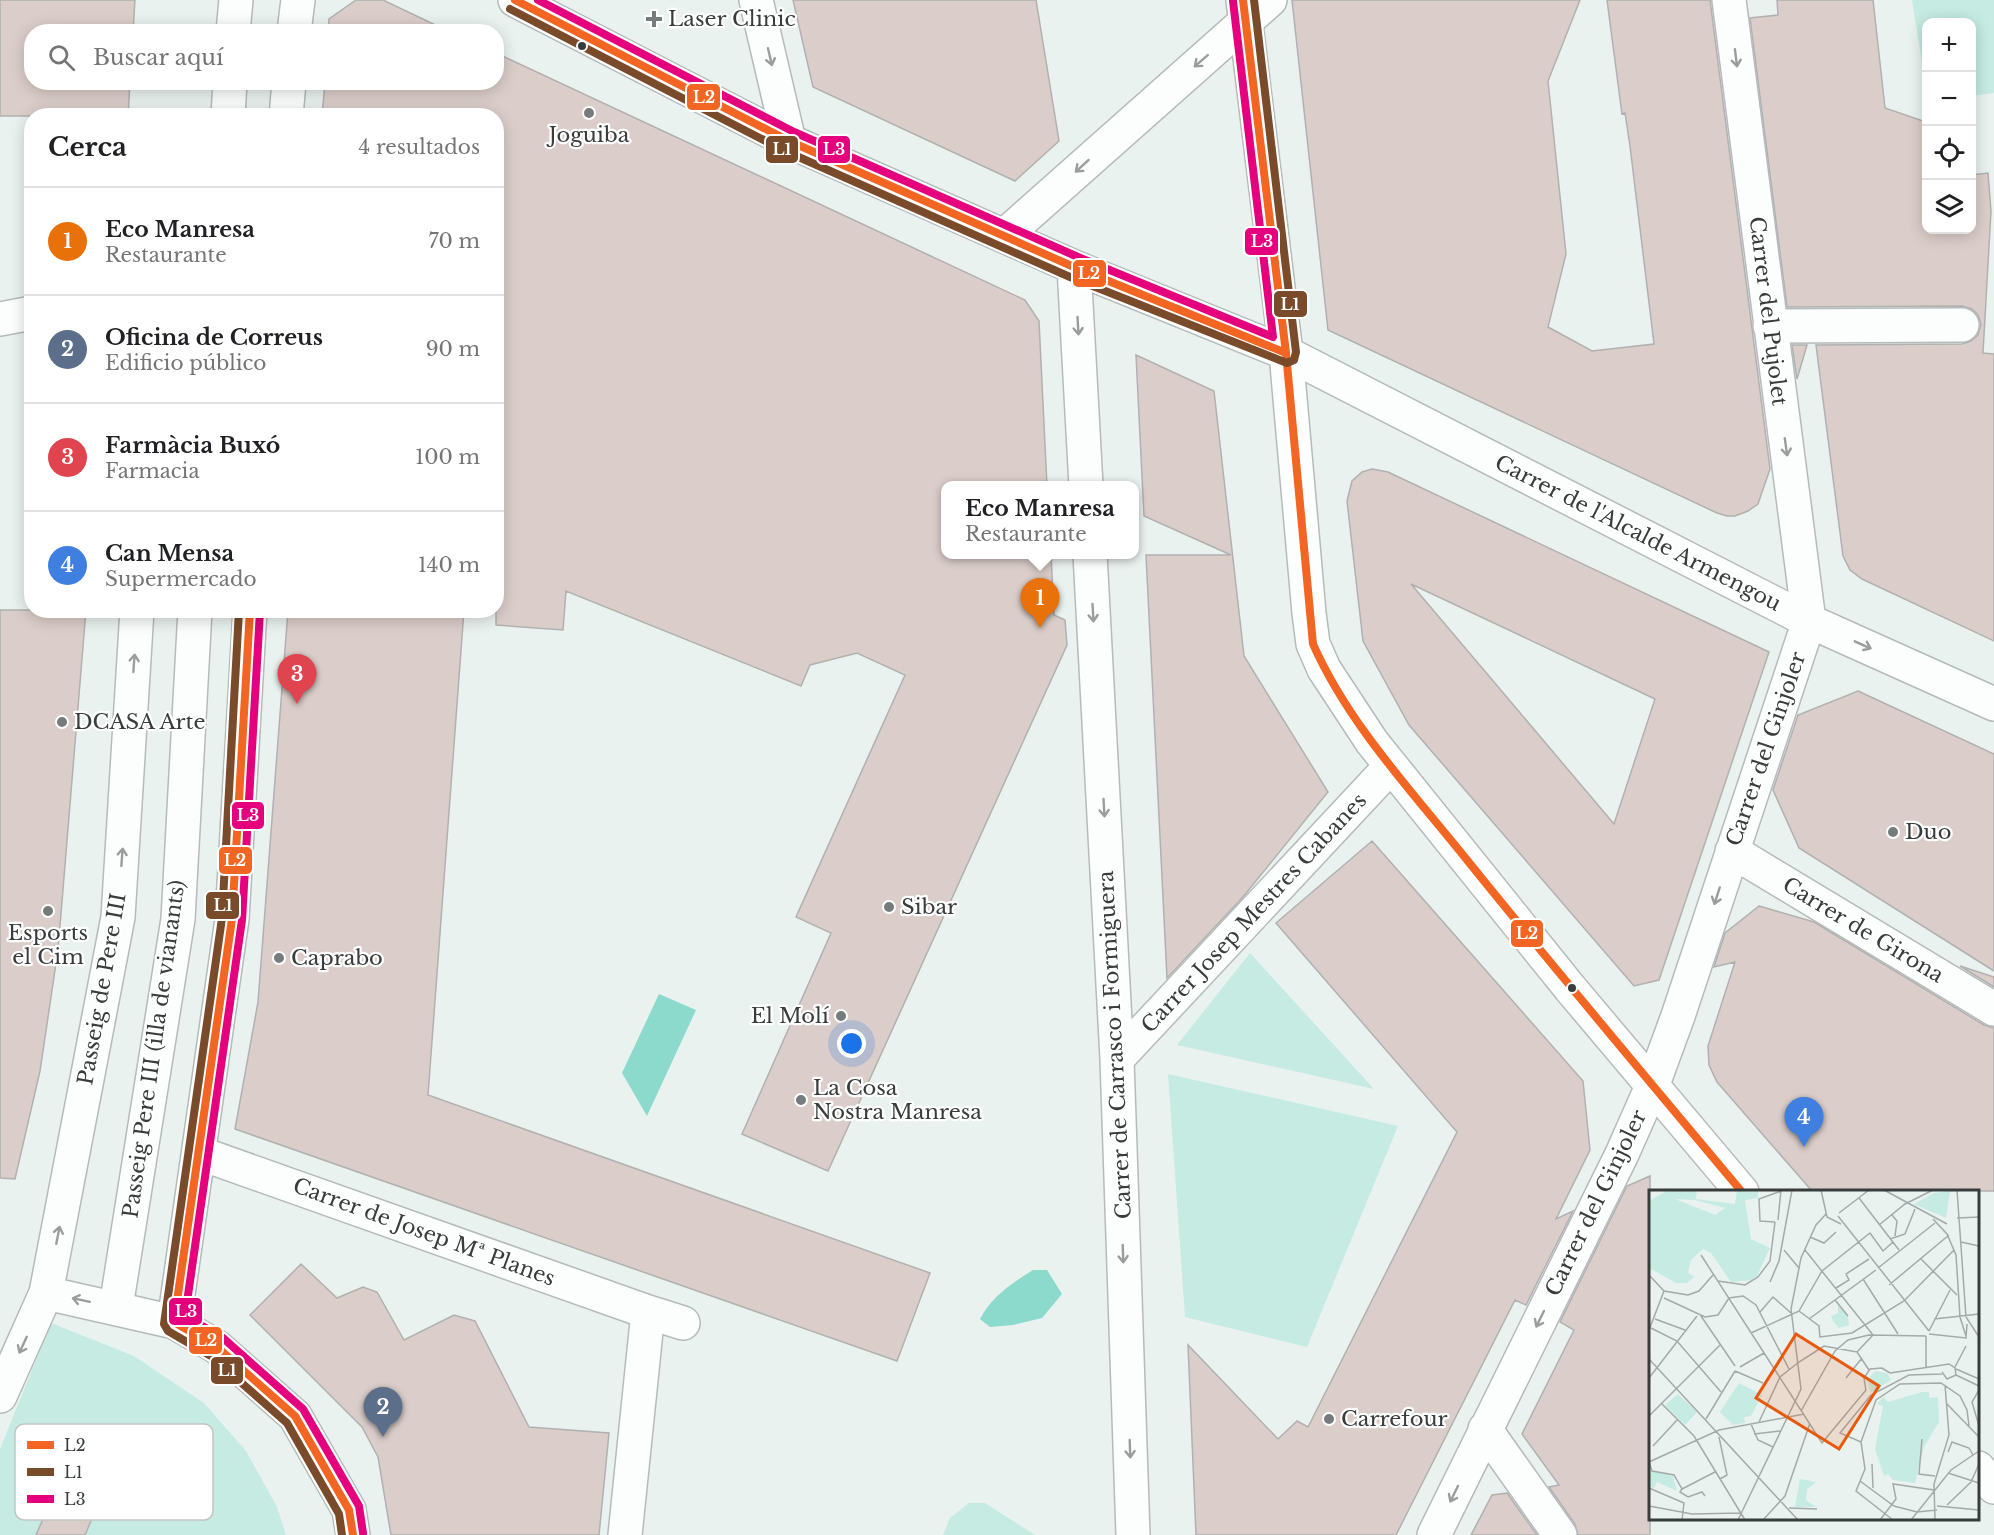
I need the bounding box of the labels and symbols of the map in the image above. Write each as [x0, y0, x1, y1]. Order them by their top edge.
place label: Laser Clinic [668, 6, 796, 32]
marker: Laser Clinic [645, 10, 663, 28]
unlabelled marker [576, 40, 588, 52]
one-way arrow [764, 47, 776, 66]
one-way arrow [1731, 48, 1742, 67]
one-way arrow [1194, 54, 1209, 68]
line badge: L2 [686, 83, 721, 111]
text: L2 [693, 87, 715, 107]
marker: Joguiba [582, 106, 596, 120]
place label: Joguiba [546, 122, 630, 148]
line badge: L1 [765, 135, 799, 164]
line badge: L3 [817, 135, 851, 164]
text: L1 [772, 139, 792, 159]
text: L3 [823, 139, 845, 159]
one-way arrow [1075, 159, 1090, 173]
street label: Carrer del Pujolet [1744, 215, 1793, 407]
line badge: L3 [1244, 227, 1279, 256]
text: L3 [1251, 231, 1273, 251]
line badge: L2 [1072, 259, 1107, 288]
text: L2 [1078, 263, 1100, 283]
line badge: L1 [1273, 290, 1308, 318]
text: L1 [1280, 294, 1300, 314]
one-way arrow [1072, 315, 1083, 335]
one-way arrow [1781, 437, 1792, 456]
street label: Carrer de l'Alcalde Armengou [1491, 449, 1785, 617]
pin: 1 [1020, 578, 1060, 628]
one-way arrow [1088, 602, 1099, 622]
one-way arrow [1853, 640, 1871, 652]
street label: Carrer del Ginjoler [1721, 648, 1811, 850]
one-way arrow [128, 653, 139, 673]
pin: 3 [278, 654, 316, 704]
place label: DCASA Arte [74, 709, 206, 735]
marker: DCASA Arte [55, 715, 69, 729]
street label: Carrer Josep Mestres Cabanes [1136, 788, 1372, 1038]
one-way arrow [1098, 797, 1109, 817]
line badge: L3 [231, 801, 265, 830]
text: L3 [237, 805, 259, 825]
place label: Duo [1905, 819, 1951, 845]
marker: Duo [1886, 825, 1900, 839]
line badge: L2 [218, 846, 253, 875]
one-way arrow [116, 848, 127, 868]
text: L2 [224, 850, 246, 870]
street label: Carrer de Carrasco i Formiguera [1093, 870, 1137, 1220]
street label: Carrer de Girona [1778, 872, 1948, 988]
street label: Passeig Pere III (illa de vianants) [117, 878, 191, 1220]
one-way arrow [1711, 886, 1722, 905]
street label: Passeig de Pere III [72, 891, 132, 1087]
line badge: L1 [205, 891, 240, 920]
place label: Sibar [901, 894, 957, 920]
text: L1 [213, 895, 233, 915]
marker: Sibar [882, 900, 896, 914]
marker: Esports el Cim [41, 904, 55, 918]
line badge: L2 [1510, 919, 1544, 948]
place label: Esports el Cim [8, 920, 88, 970]
text: L2 [1516, 923, 1538, 943]
place label: Caprabo [291, 945, 383, 971]
marker: Caprabo [272, 951, 286, 965]
unlabelled marker [1566, 982, 1578, 994]
place label: El Molí [751, 1003, 830, 1029]
marker: El Molí [834, 1009, 848, 1023]
your location [837, 1029, 866, 1058]
place label: La Cosa Nostra Manresa [813, 1075, 982, 1125]
marker: La Cosa Nostra Manresa [794, 1093, 808, 1107]
pin: 4 [1784, 1098, 1824, 1147]
street label: Carrer del Ginjoler [1540, 1106, 1652, 1300]
street label: Carrer de Josep Mª Planes [289, 1172, 559, 1292]
inset map [1649, 1190, 1979, 1520]
one-way arrow [52, 1226, 63, 1246]
one-way arrow [1118, 1244, 1129, 1264]
one-way arrow [72, 1294, 91, 1305]
line badge: L3 [168, 1297, 203, 1326]
text: L3 [175, 1301, 197, 1321]
one-way arrow [1533, 1309, 1545, 1327]
line badge: L2 [188, 1326, 223, 1355]
text: L2 [195, 1330, 217, 1350]
one-way arrow [17, 1335, 28, 1353]
line badge: L1 [210, 1356, 244, 1385]
text: L1 [217, 1360, 237, 1380]
pin: 2 [364, 1388, 403, 1437]
place label: Carrefour [1341, 1406, 1448, 1432]
marker: Carrefour [1322, 1412, 1336, 1426]
legend [15, 1424, 213, 1520]
text: L2 [64, 1435, 86, 1455]
one-way arrow [1124, 1439, 1136, 1459]
text: L1 [64, 1462, 83, 1482]
one-way arrow [1447, 1485, 1459, 1503]
text: L3 [64, 1489, 86, 1509]

